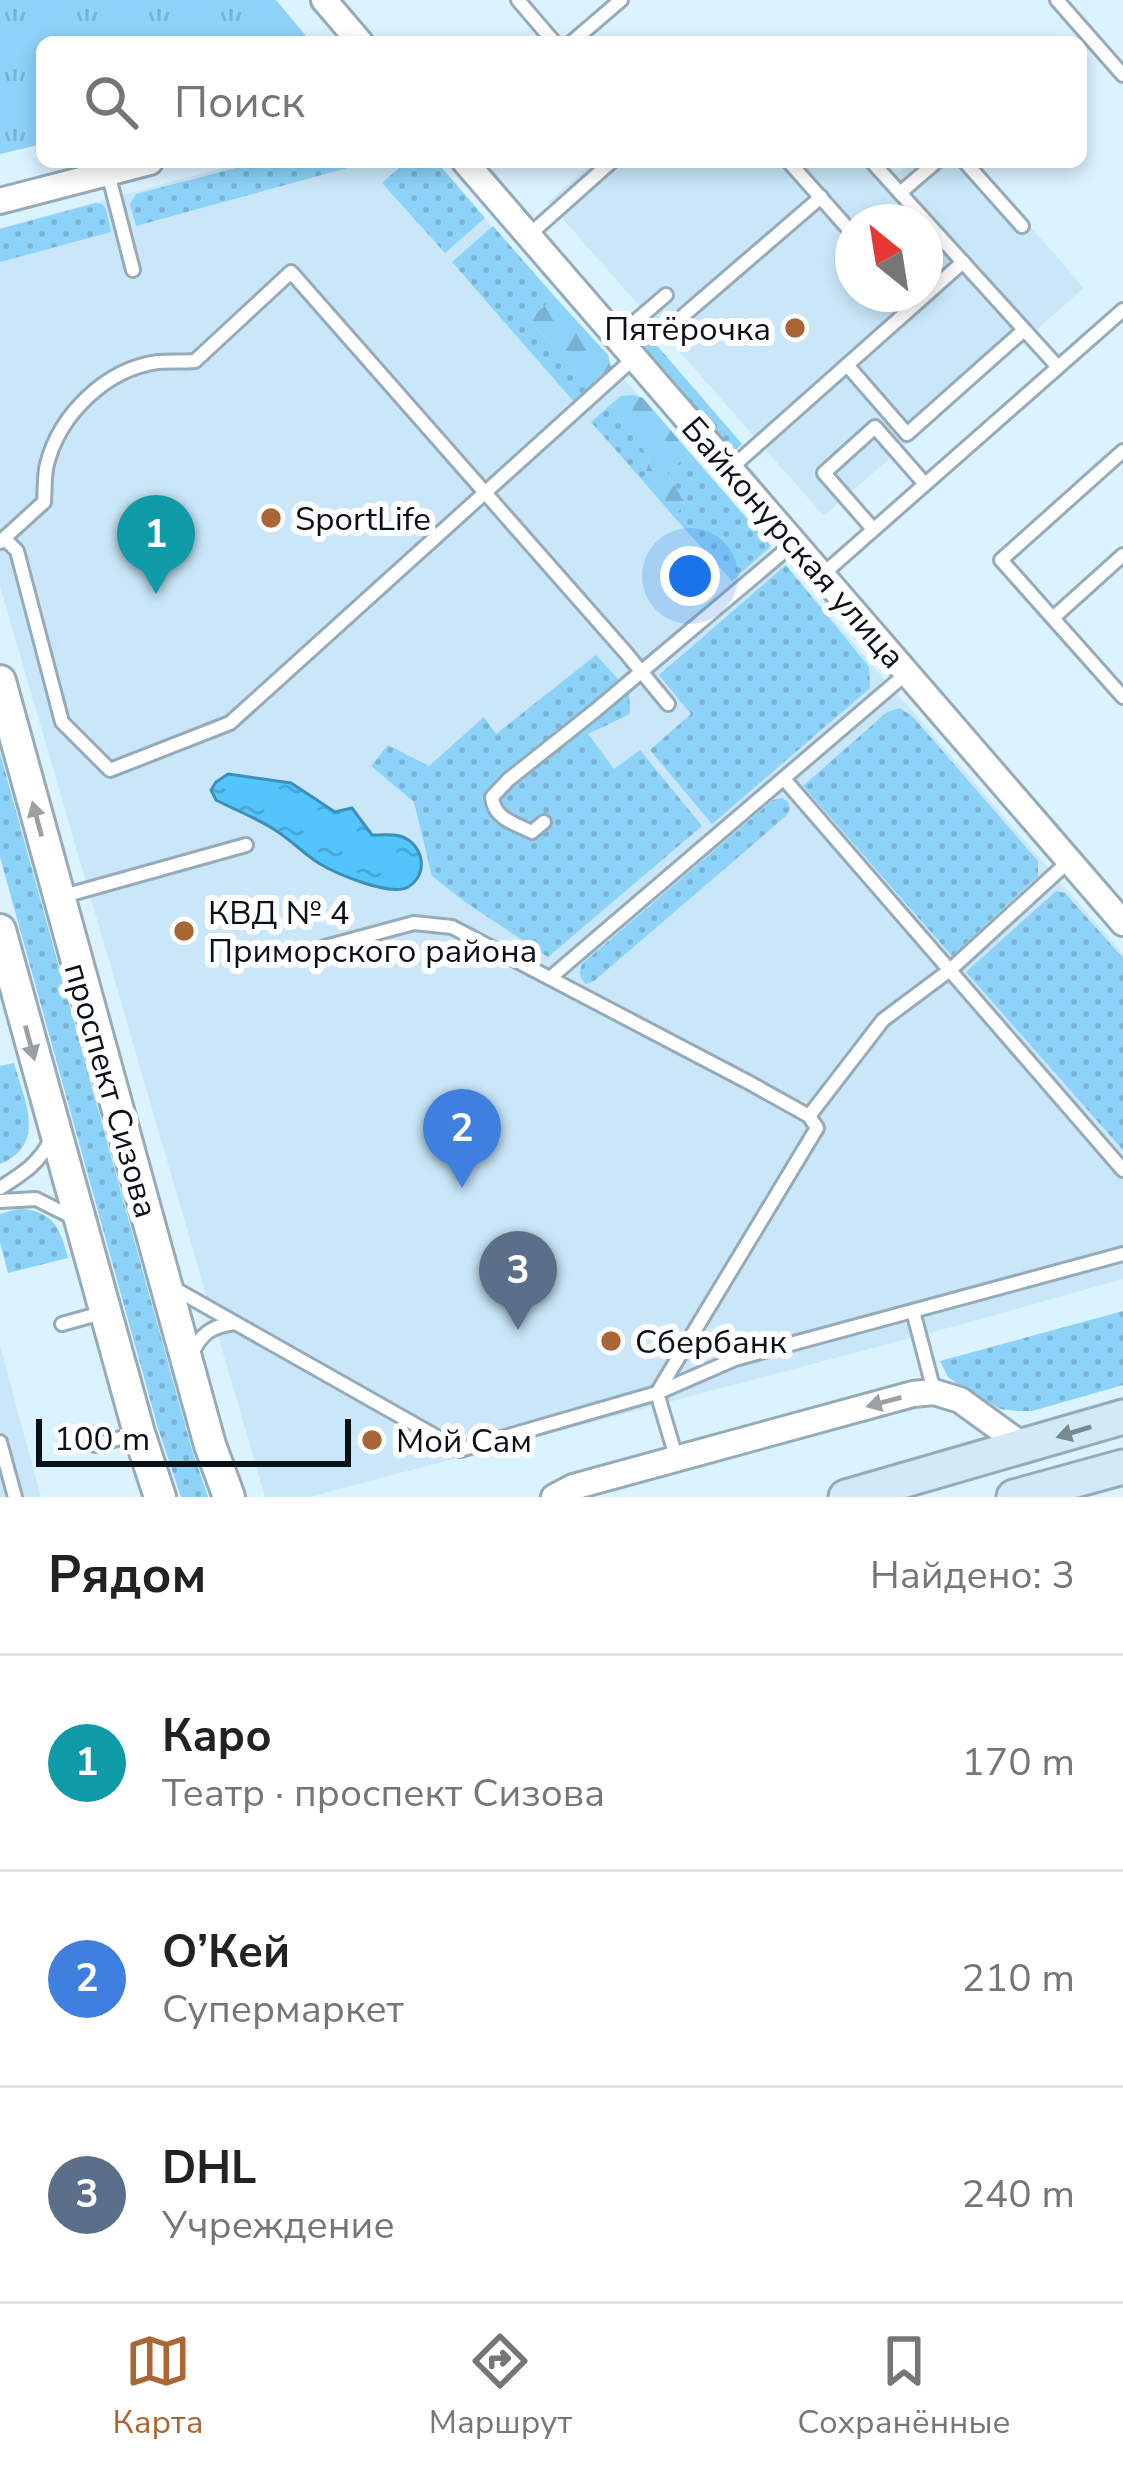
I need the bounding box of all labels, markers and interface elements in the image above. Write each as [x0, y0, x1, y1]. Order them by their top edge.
search box [36, 36, 1087, 168]
icon: search [78, 69, 144, 135]
text: Поиск [174, 72, 305, 133]
north arrow [835, 204, 943, 312]
place label: Пятёрочка [604, 307, 771, 352]
marker: Пятёрочка [782, 315, 808, 341]
street label: Байконурская улица [671, 407, 915, 679]
pin: 1 [117, 495, 195, 594]
place label: SportLife [295, 497, 431, 542]
marker: SportLife [258, 505, 284, 531]
your location [660, 546, 720, 606]
one-way arrow [27, 800, 46, 837]
place label: КВД № 4 Приморского района [208, 891, 537, 974]
marker: КВД № 4 Приморского района [171, 918, 197, 944]
street label: проспект Сизова [53, 958, 168, 1223]
one-way arrow [22, 1025, 41, 1062]
pin: 2 [423, 1089, 501, 1188]
pin: 3 [479, 1231, 557, 1330]
place label: Сбербанк [635, 1320, 787, 1365]
marker: Сбербанк [598, 1328, 624, 1354]
one-way arrow [865, 1394, 902, 1413]
scale bar [36, 1413, 351, 1466]
text: 100 m [54, 1417, 150, 1462]
place label: Мой Сам [396, 1419, 532, 1464]
one-way arrow [1055, 1424, 1092, 1442]
marker: Мой Сам [359, 1427, 385, 1453]
text: Рядом [48, 1540, 206, 1610]
text: Найдено: 3 [870, 1549, 1075, 1602]
text: Каро [162, 1706, 272, 1767]
text: 1 [75, 1736, 99, 1789]
text: 170 m [961, 1736, 1075, 1789]
text: Театр · проспект Сизова [162, 1767, 605, 1820]
text: О’Кей [162, 1922, 290, 1983]
text: 2 [75, 1952, 99, 2005]
text: 210 m [961, 1952, 1075, 2005]
text: Супермаркет [162, 1983, 404, 2036]
text: DHL [162, 2138, 256, 2199]
text: 3 [75, 2168, 99, 2221]
text: 240 m [961, 2168, 1075, 2221]
text: Учреждение [162, 2199, 395, 2252]
tab: Карта [113, 2328, 204, 2445]
tab: Маршрут [429, 2328, 572, 2445]
tab: Сохранённые [797, 2328, 1010, 2445]

